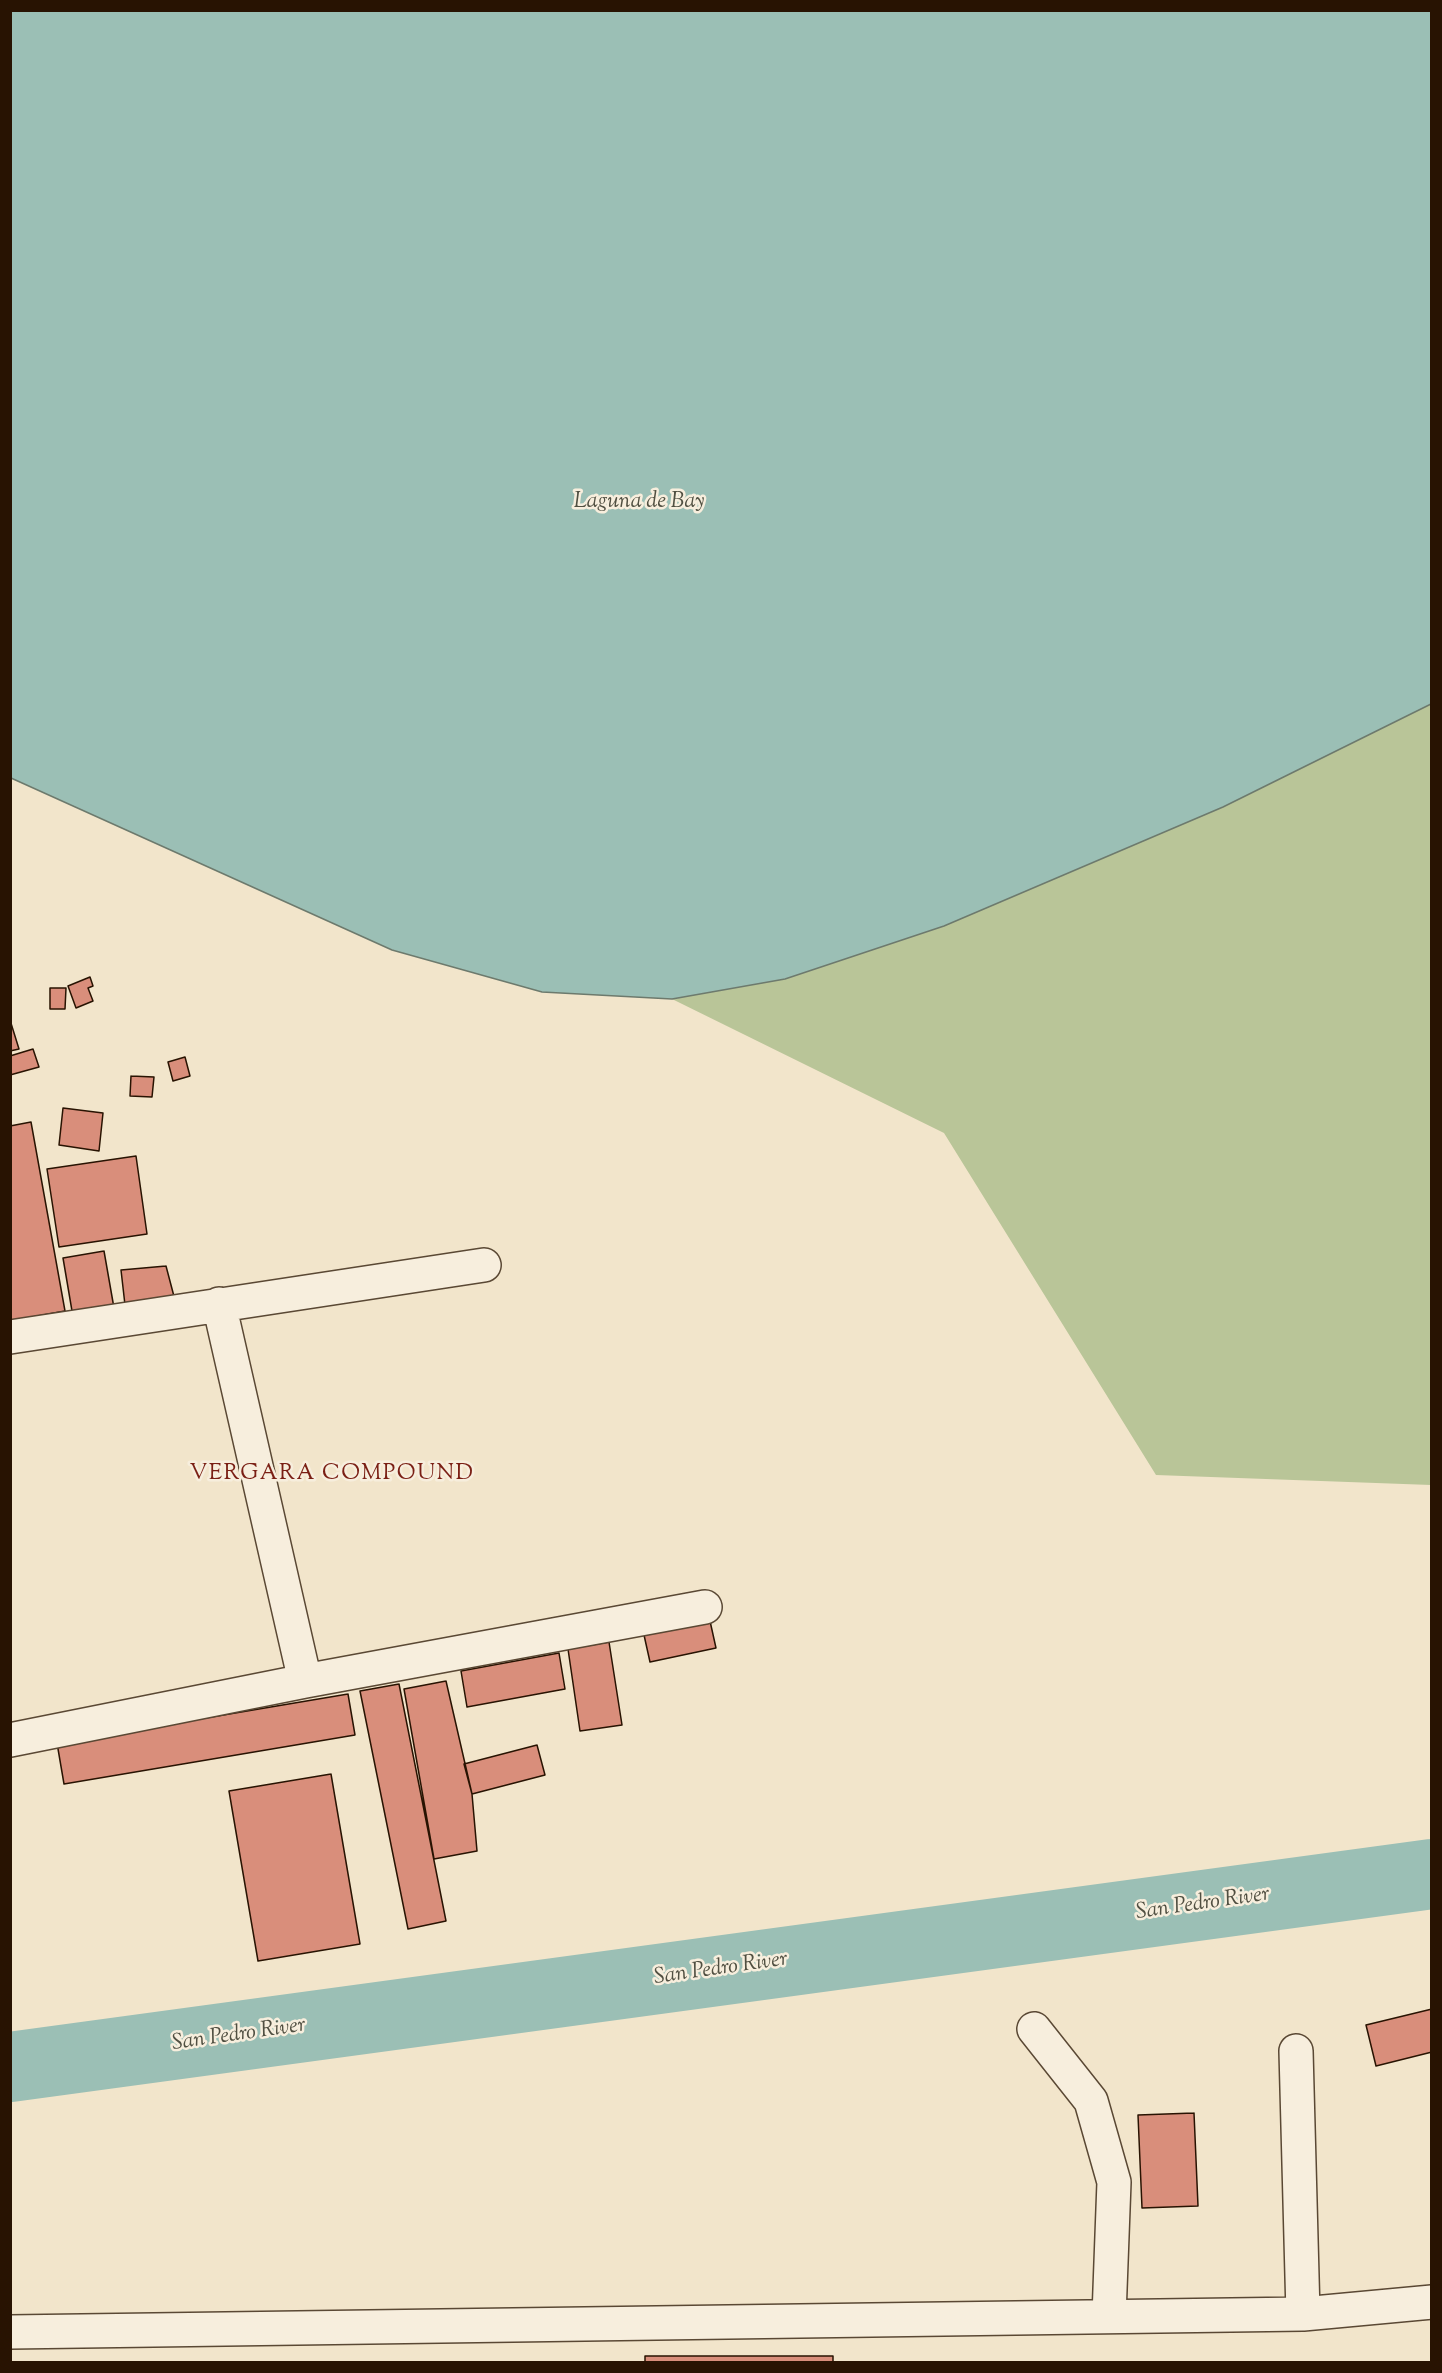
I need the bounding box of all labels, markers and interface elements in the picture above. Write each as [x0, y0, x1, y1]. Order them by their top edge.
water label: Laguna de Bay [574, 490, 704, 516]
district label: VERGARA COMPOUND [190, 1462, 474, 1488]
water label: San Pedro River [1134, 1883, 1272, 1927]
water label: San Pedro River [652, 1948, 790, 1992]
water label: San Pedro River [170, 2014, 308, 2058]

